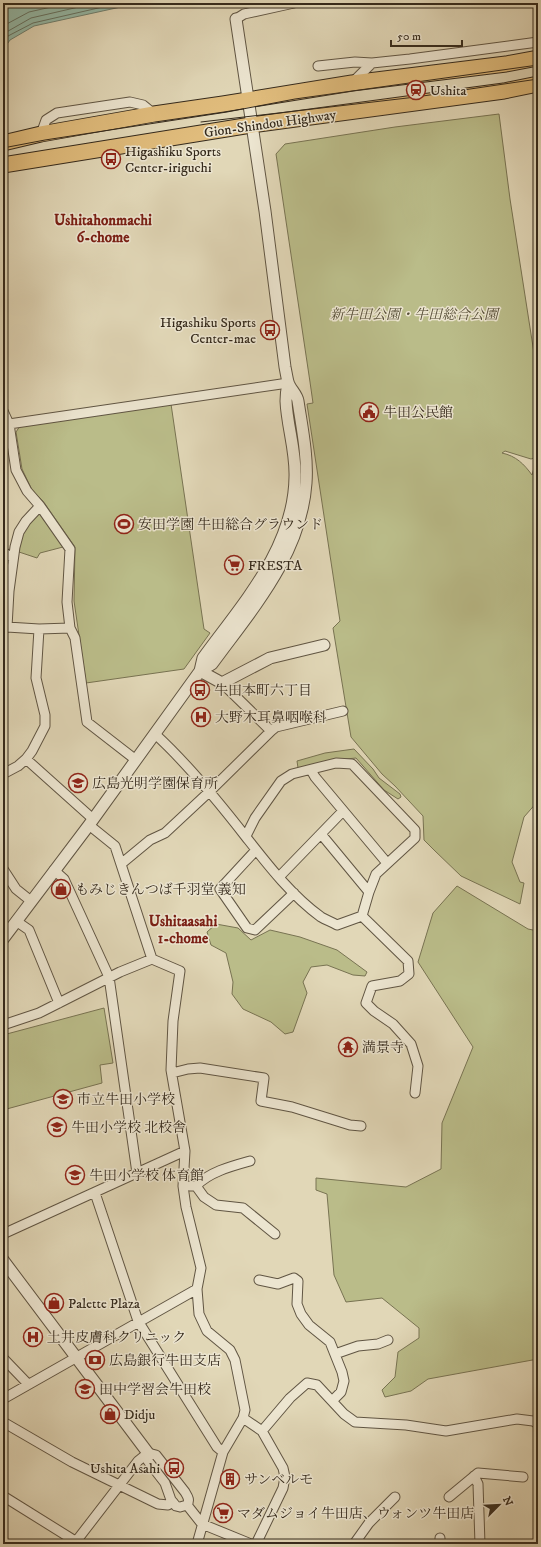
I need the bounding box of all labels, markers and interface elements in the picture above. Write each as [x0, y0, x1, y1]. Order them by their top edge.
scale bar [391, 22, 462, 48]
text: 50 m [397, 29, 421, 44]
station icon: Ushita [405, 79, 427, 101]
place label: Ushita [430, 82, 467, 100]
street label: Gion-Shindou Highway [203, 106, 338, 142]
place label: Higashiku Sports Center-iriguchi [125, 143, 221, 177]
bus stop icon: Higashiku Sports Center-iriguchi [100, 148, 122, 170]
district label: Ushitahonmachi 6-chome [54, 211, 152, 247]
park label: 新牛田公園・牛田総合公園 [330, 306, 500, 324]
place label: Higashiku Sports Center-mae [160, 314, 256, 348]
bus stop icon: Higashiku Sports Center-mae [259, 319, 281, 341]
public building icon: 牛田公民館 [358, 401, 380, 423]
place label: 牛田公民館 [383, 404, 453, 422]
sports icon: 安田学園 牛田総合グラウンド [113, 513, 135, 535]
place label: 安田学園 牛田総合グラウンド [138, 516, 323, 534]
supermarket icon: FRESTA [223, 554, 245, 576]
place label: FRESTA [248, 557, 303, 575]
bus stop icon: 牛田本町六丁目 [189, 679, 211, 701]
place label: 牛田本町六丁目 [214, 682, 312, 700]
hospital icon: 大野木耳鼻咽喉科 [190, 706, 212, 728]
place label: 大野木耳鼻咽喉科 [215, 709, 327, 727]
school or university icon: 広島光明学園保育所 [67, 772, 89, 794]
place label: 広島光明学園保育所 [92, 775, 218, 793]
shop icon: もみじきんつば千羽堂 義知 [50, 878, 72, 900]
place label: もみじきんつば千羽堂 義知 [75, 881, 246, 899]
district label: Ushitaasahi 1-chome [149, 912, 217, 948]
temple icon: 満景寺 [337, 1036, 359, 1058]
place label: 満景寺 [362, 1039, 404, 1057]
school or university icon: 市立牛田小学校 [52, 1088, 74, 1110]
place label: 市立牛田小学校 [77, 1091, 175, 1109]
school or university icon: 牛田小学校 北校舎 [46, 1116, 68, 1138]
place label: 牛田小学校 北校舎 [71, 1119, 186, 1137]
school or university icon: 牛田小学校 体育館 [64, 1164, 86, 1186]
place label: 牛田小学校 体育館 [89, 1167, 204, 1185]
shop icon: Palette Plaza [43, 1292, 65, 1314]
place label: Palette Plaza [68, 1295, 140, 1313]
hospital icon: 土井皮膚科クリニック [22, 1326, 44, 1348]
place label: 土井皮膚科クリニック [47, 1329, 186, 1347]
bank icon: 広島銀行牛田支店 [84, 1349, 106, 1371]
place label: 広島銀行牛田支店 [109, 1352, 221, 1370]
school or university icon: 田中学習会牛田校 [74, 1378, 96, 1400]
place label: 田中学習会牛田校 [99, 1381, 211, 1399]
shop icon: Didju [99, 1403, 121, 1425]
place label: Didju [124, 1406, 155, 1424]
bus stop icon: Ushita Asahi [163, 1457, 185, 1479]
place label: Ushita Asahi [90, 1460, 160, 1478]
building icon: サンベルモ [219, 1468, 241, 1490]
place label: サンベルモ [244, 1471, 313, 1489]
north arrow [479, 1485, 519, 1525]
text: N [499, 1494, 515, 1508]
supermarket icon: マダムジョイ牛田店、ウォンツ牛田店 [212, 1502, 234, 1524]
place label: マダムジョイ牛田店、ウォンツ牛田店 [237, 1505, 474, 1523]

